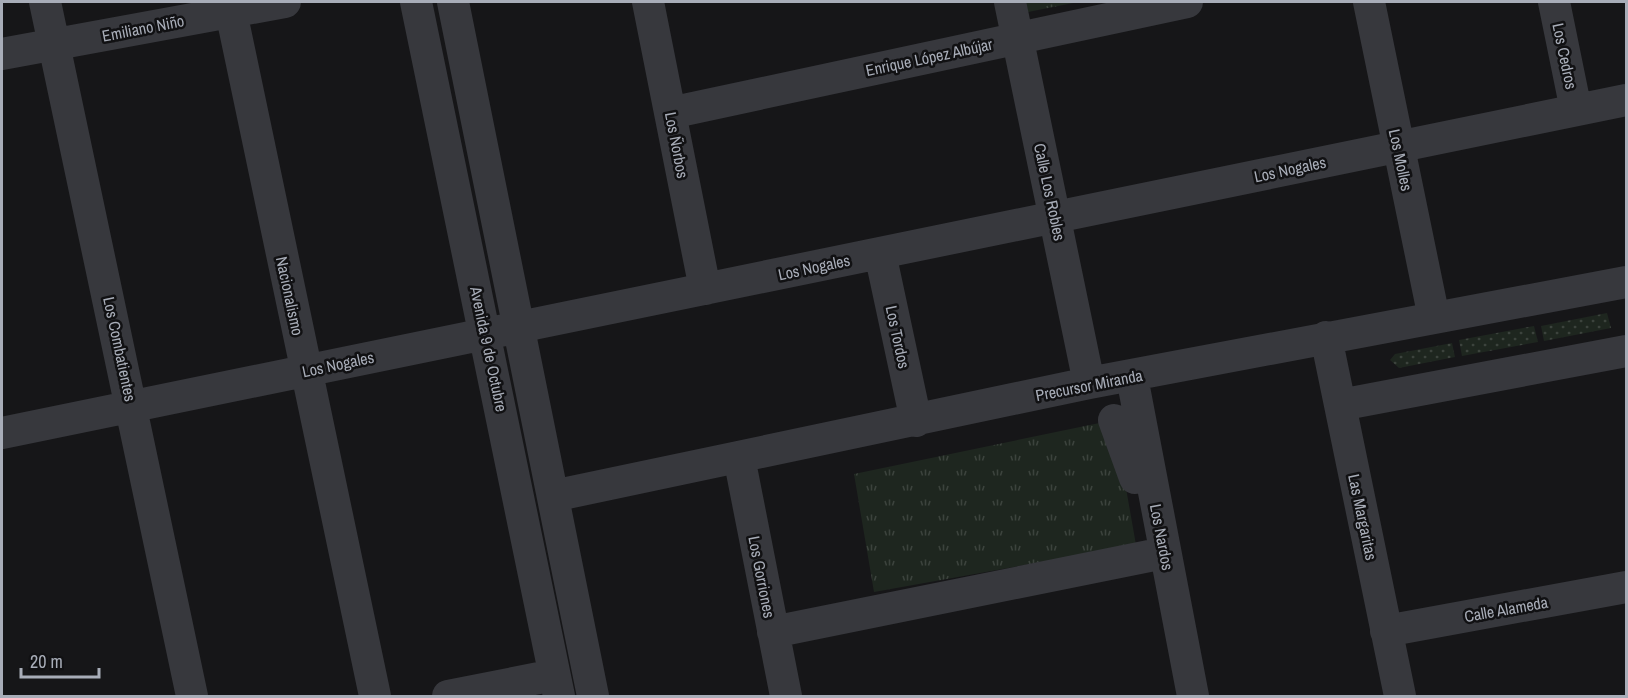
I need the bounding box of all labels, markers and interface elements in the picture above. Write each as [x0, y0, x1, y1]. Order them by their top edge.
street label: Emiliano Niño [100, 9, 186, 47]
street label: Los Cedros [1547, 21, 1583, 91]
street label: Enrique López Albújar [864, 33, 995, 81]
street label: Los Ñorbos [660, 110, 694, 180]
street label: Los Molles [1384, 127, 1418, 193]
street label: Calle Los Robles [1029, 141, 1071, 243]
street label: Los Nogales [1252, 151, 1328, 187]
street label: Los Nogales [776, 249, 852, 285]
street label: Nacionalismo [271, 254, 309, 338]
street label: Avenida 9 de Octubre [465, 283, 513, 414]
street label: Los Combatientes [98, 295, 142, 403]
street label: Los Tordos [881, 303, 915, 371]
street label: Los Nogales [300, 346, 376, 382]
street label: Precursor Miranda [1034, 364, 1145, 406]
street label: Las Margaritas [1343, 472, 1383, 562]
street label: Los Nardos [1145, 502, 1179, 572]
street label: Los Gorriones [743, 534, 781, 620]
street label: Calle Alameda [1462, 591, 1550, 627]
scale bar [21, 641, 99, 679]
text: 20 m [30, 649, 63, 674]

